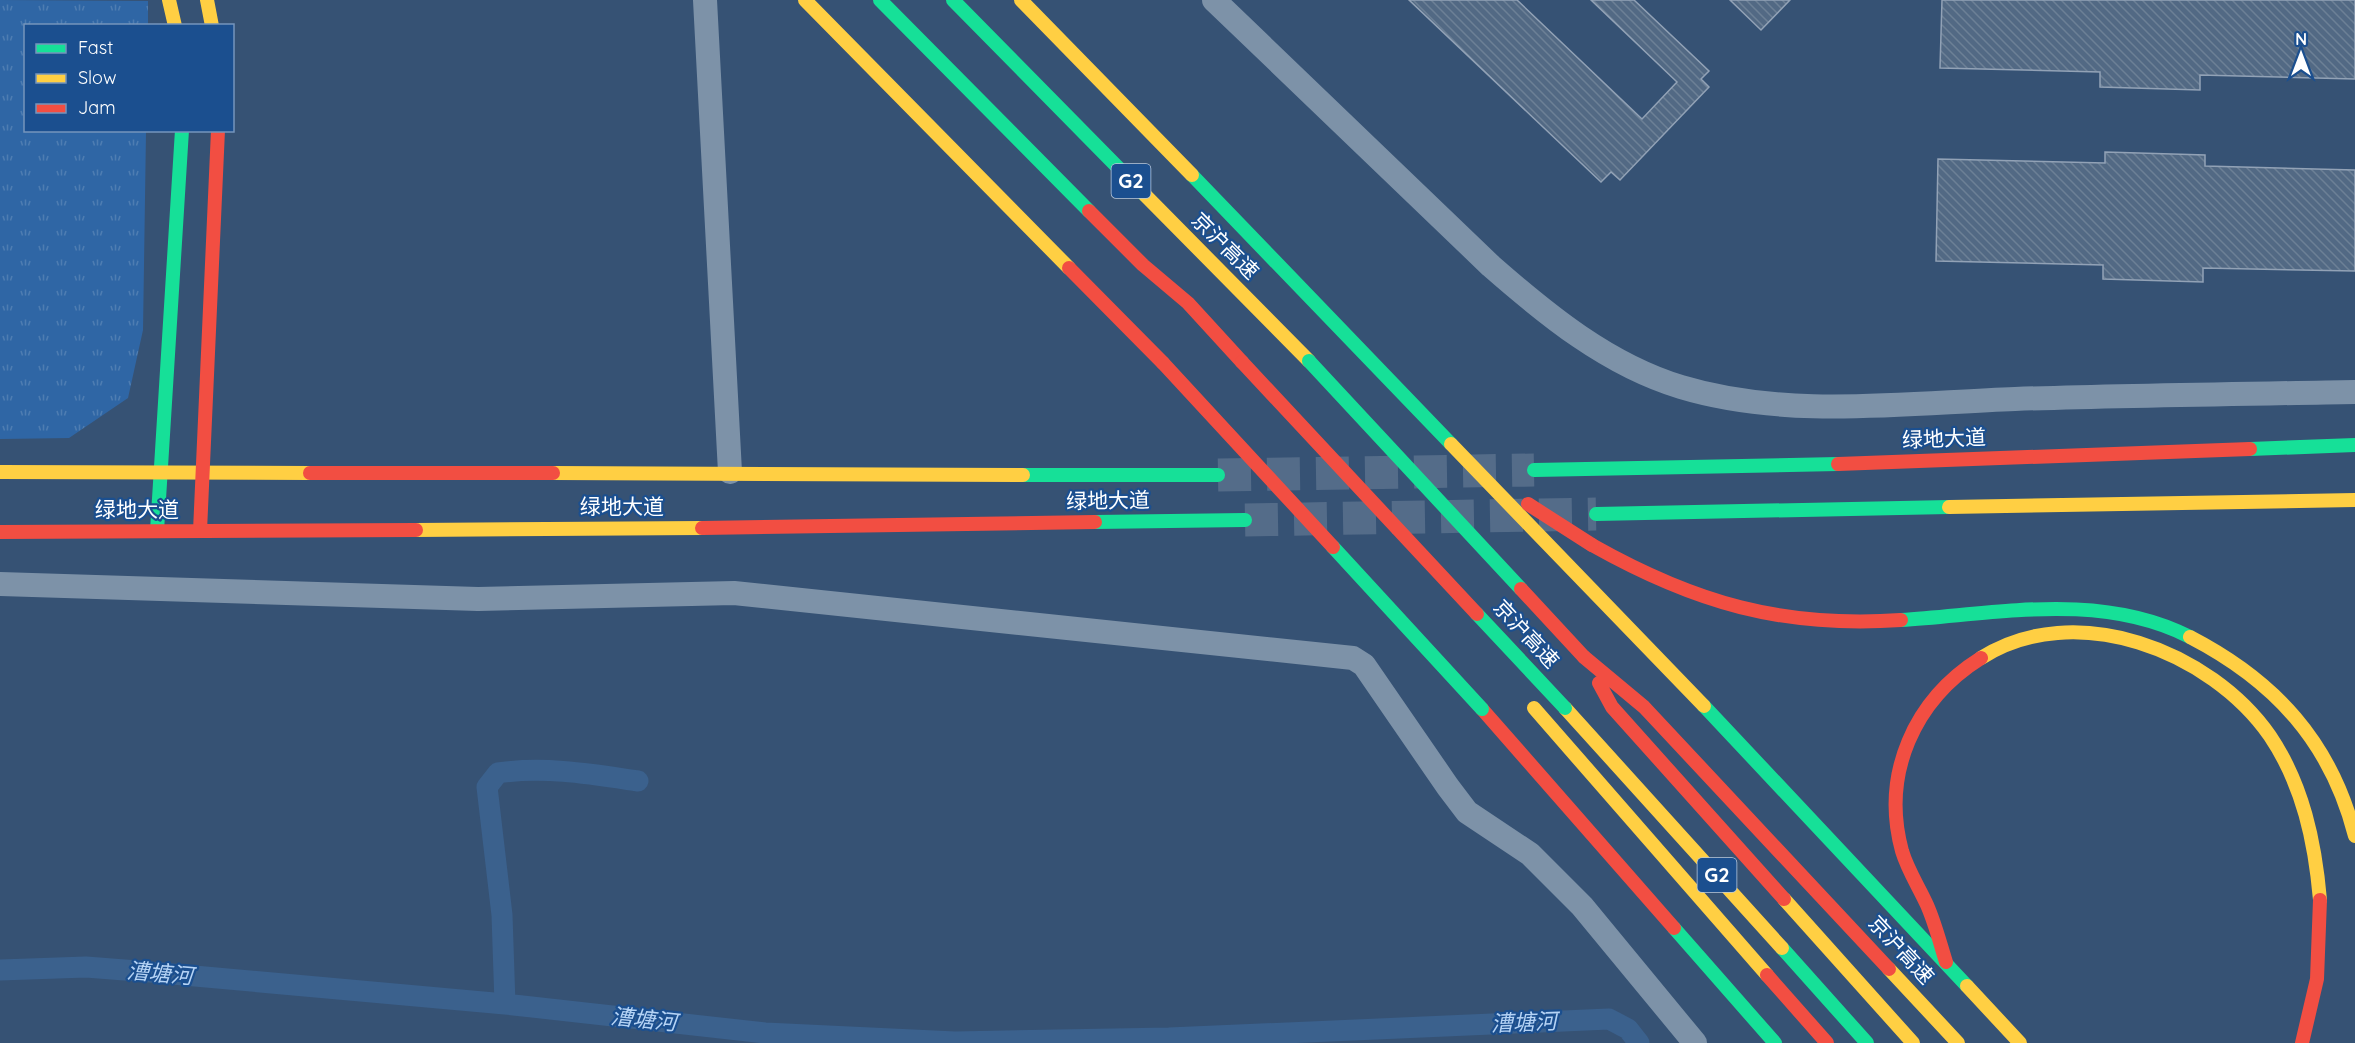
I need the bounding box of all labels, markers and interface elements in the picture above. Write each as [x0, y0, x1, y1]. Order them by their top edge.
legend [24, 24, 234, 132]
north arrow [2271, 24, 2331, 84]
text: N [2295, 29, 2307, 49]
text: Fast [78, 36, 113, 59]
text: Slow [78, 66, 116, 89]
text: Jam [78, 96, 116, 119]
road number: G2 [1112, 164, 1150, 198]
street label: 京沪高速 [1187, 206, 1265, 284]
street label: 绿地大道 [1902, 424, 1986, 452]
street label: 绿地大道 [1066, 486, 1150, 514]
street label: 绿地大道 [580, 493, 664, 519]
street label: 绿地大道 [95, 496, 179, 522]
street label: 京沪高速 [1489, 594, 1565, 673]
road number: G2 [1698, 858, 1736, 892]
street label: 京沪高速 [1864, 910, 1940, 989]
water label: 漕塘河 [126, 956, 198, 990]
water label: 漕塘河 [610, 1002, 682, 1037]
water label: 漕塘河 [1491, 1007, 1561, 1037]

